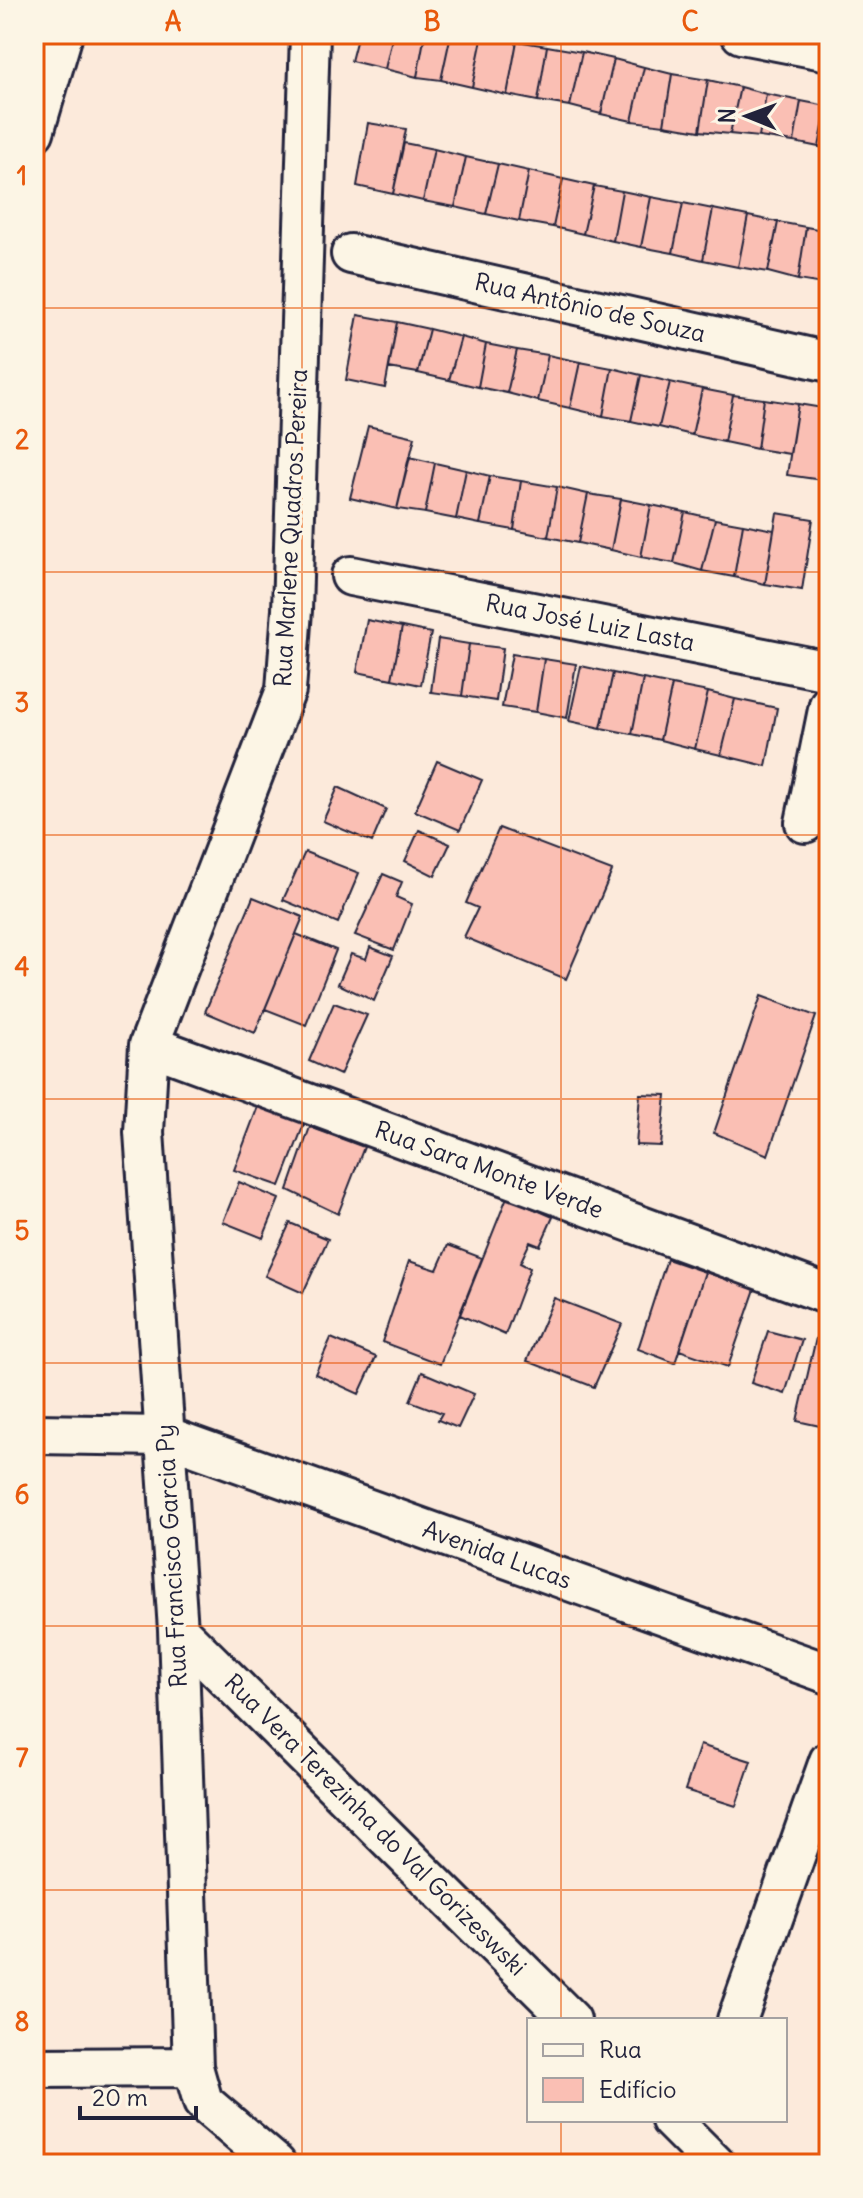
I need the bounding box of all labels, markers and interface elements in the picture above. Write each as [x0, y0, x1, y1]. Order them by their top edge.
text: A [165, 5, 182, 38]
text: B [423, 5, 441, 38]
text: C [681, 5, 699, 38]
north arrow [707, 76, 787, 156]
text: N [713, 108, 741, 123]
text: 1 [17, 159, 27, 192]
street label: Rua Antônio de Souza [472, 266, 709, 348]
street label: Rua Marlene Quadros Pereira [267, 368, 313, 688]
text: 2 [15, 423, 29, 456]
street label: Rua José Luiz Lasta [483, 587, 697, 657]
text: 3 [15, 686, 29, 719]
text: 4 [14, 950, 30, 983]
street label: Rua Sara Monte Verde [371, 1114, 608, 1224]
text: 5 [15, 1214, 30, 1247]
street label: Rua Francisco Garcia Py [149, 1424, 193, 1688]
text: 6 [14, 1478, 30, 1511]
street label: Avenida Lucas [419, 1513, 576, 1595]
street label: Rua Vera Terezinha do Val Gorizeswski [219, 1667, 533, 1981]
text: 7 [16, 1741, 29, 1774]
text: 8 [15, 2005, 29, 2038]
legend [527, 2018, 787, 2122]
text: Rua [599, 2034, 642, 2064]
scale bar [80, 2070, 196, 2120]
text: Edifício [599, 2074, 677, 2104]
text: 20 m [92, 2082, 148, 2112]

